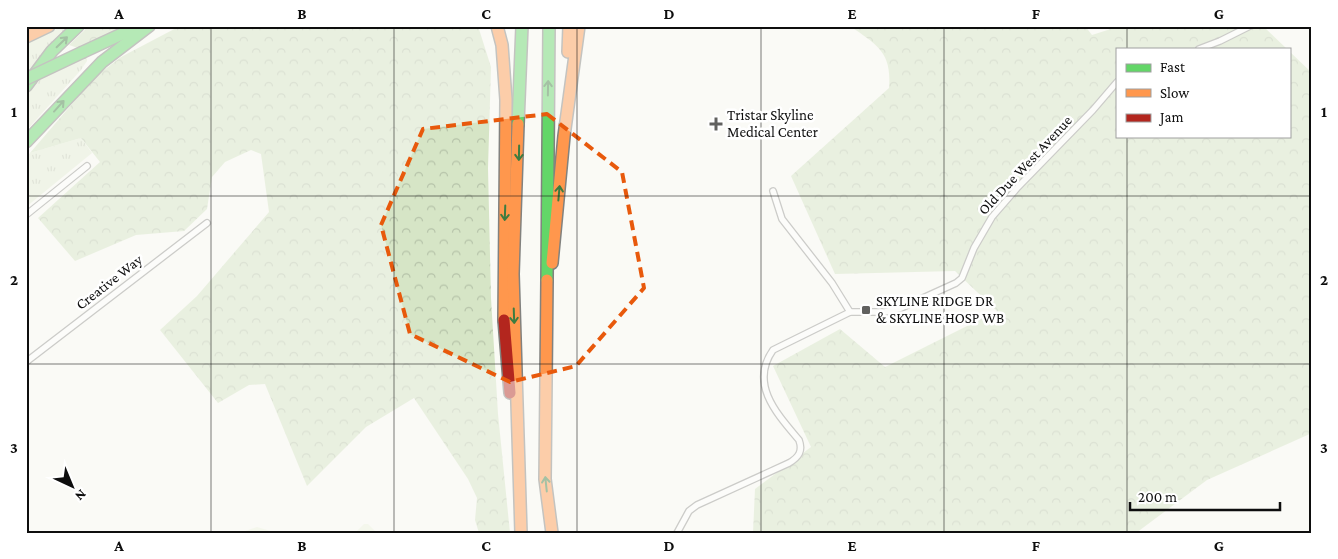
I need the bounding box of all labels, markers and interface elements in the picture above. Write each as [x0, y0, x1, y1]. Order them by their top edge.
text: A [113, 5, 124, 22]
text: B [297, 5, 307, 22]
text: C [481, 5, 491, 22]
text: D [663, 5, 675, 22]
text: E [847, 5, 857, 22]
text: F [1032, 5, 1041, 22]
text: G [1214, 5, 1224, 22]
one-way arrow [56, 36, 68, 48]
legend [1116, 48, 1290, 138]
text: Fast [1160, 59, 1186, 75]
one-way arrow [543, 80, 553, 96]
text: Slow [1160, 85, 1190, 101]
one-way arrow [53, 99, 65, 112]
text: 1 [11, 103, 17, 120]
text: 1 [1321, 103, 1327, 120]
place label: Tristar Skyline Medical Center [727, 107, 819, 140]
text: Jam [1158, 109, 1183, 126]
street label: Old Due West Avenue [975, 112, 1075, 218]
marker: Tristar Skyline Medical Center [709, 117, 723, 131]
one-way arrow [514, 145, 523, 161]
one-way arrow [554, 186, 564, 202]
one-way arrow [500, 204, 510, 221]
street label: Creative Way [73, 251, 146, 314]
text: 2 [10, 271, 18, 288]
text: 2 [1320, 271, 1328, 288]
place label: SKYLINE RIDGE DR & SKYLINE HOSP WB [876, 293, 1004, 326]
marker: SKYLINE RIDGE DR & SKYLINE HOSP WB [860, 304, 872, 316]
one-way arrow [510, 308, 519, 324]
text: 3 [10, 439, 18, 456]
text: 3 [1320, 439, 1328, 456]
north arrow [48, 462, 98, 512]
one-way arrow [541, 477, 551, 493]
scale bar [1130, 479, 1280, 511]
text: N [72, 486, 90, 505]
text: 200 m [1138, 489, 1177, 505]
text: A [113, 537, 124, 554]
text: B [297, 537, 307, 554]
text: C [481, 537, 491, 554]
text: D [663, 537, 675, 554]
text: E [847, 537, 857, 554]
text: F [1032, 537, 1041, 554]
text: G [1214, 537, 1224, 554]

